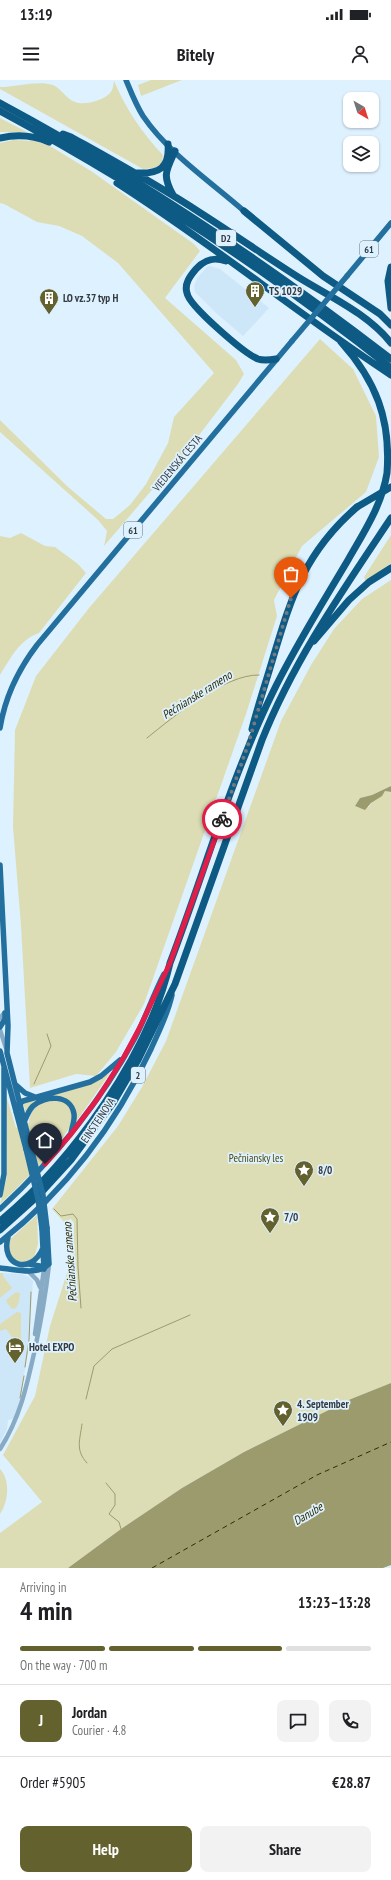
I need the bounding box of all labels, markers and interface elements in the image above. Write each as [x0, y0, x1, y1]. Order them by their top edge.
text: 13:19 [20, 5, 52, 24]
icon: menu [20, 43, 42, 65]
text: Bitely [177, 43, 214, 66]
icon: person [349, 43, 371, 65]
north arrow [343, 92, 379, 128]
map controls [343, 92, 379, 172]
button: layers [343, 136, 379, 172]
road number: D2 [216, 230, 236, 246]
road number: 61 [360, 241, 378, 257]
building icon: TS 1029 [244, 280, 266, 308]
place label: TS 1029 [269, 284, 302, 298]
building icon: LO vz.37 typ H [38, 287, 60, 315]
place label: LO vz.37 typ H [63, 291, 119, 305]
street label: VIEDENSKÁ CESTA [149, 431, 205, 495]
road number: 61 [124, 522, 142, 538]
pin [274, 557, 308, 598]
icon: bag [280, 563, 302, 585]
water label: Pečnianske rameno [159, 667, 235, 722]
courier [202, 799, 242, 839]
icon: bike [211, 808, 233, 830]
road number: 2 [131, 1067, 145, 1083]
street label: EINSTEINOVA [78, 1094, 119, 1145]
pin [28, 1123, 62, 1164]
icon: home [34, 1129, 56, 1151]
park label: Pečniansky les [229, 1151, 283, 1165]
place icon: 8/0 [293, 1159, 315, 1187]
place label: 8/0 [318, 1163, 332, 1177]
place icon: 7/0 [259, 1206, 281, 1234]
place label: 7/0 [284, 1210, 298, 1224]
water label: Pečnianske rameno [59, 1221, 80, 1302]
hotel icon: Hotel EXPO [4, 1336, 26, 1364]
place label: Hotel EXPO [29, 1340, 74, 1354]
place label: 4. September 1909 [297, 1397, 349, 1424]
place icon: 4. September 1909 [272, 1399, 294, 1427]
water label: Danube [290, 1498, 326, 1528]
text: Arriving in [20, 1579, 67, 1596]
text: 13:23–13:28 [298, 1593, 371, 1612]
text: 4 min [20, 1594, 73, 1627]
text: On the way · 700 m [20, 1657, 107, 1674]
button: chat [277, 1700, 319, 1742]
button: phone [329, 1700, 371, 1742]
text: Jordan [72, 1703, 107, 1722]
text: J [39, 1711, 43, 1730]
text: Courier · 4.8 [72, 1722, 126, 1739]
text: Order #5905 [20, 1773, 86, 1792]
text: €28.87 [332, 1773, 371, 1792]
button: Help [20, 1826, 192, 1872]
button: Share [200, 1826, 371, 1872]

